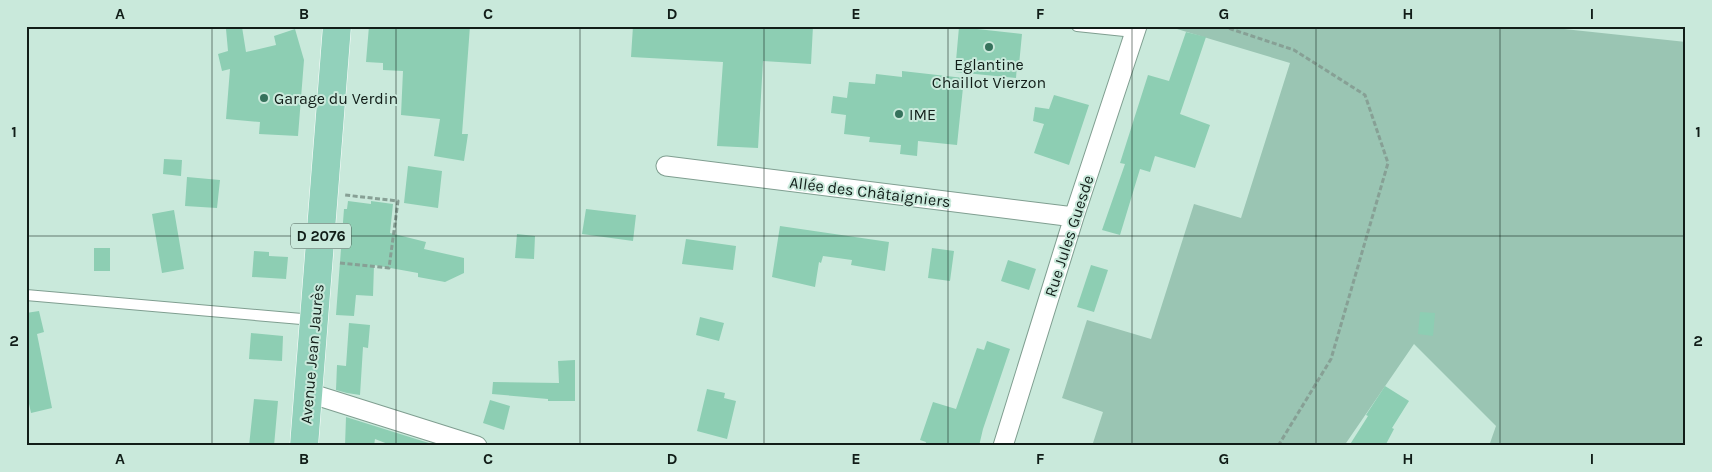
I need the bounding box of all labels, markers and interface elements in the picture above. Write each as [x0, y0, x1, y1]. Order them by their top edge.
text: A [115, 4, 125, 23]
text: B [299, 4, 309, 23]
text: C [483, 4, 493, 23]
text: D [667, 4, 678, 23]
text: E [851, 4, 861, 23]
text: F [1036, 4, 1045, 23]
text: G [1219, 4, 1229, 23]
text: H [1402, 4, 1414, 23]
text: I [1590, 4, 1594, 23]
marker: Eglantine Chaillot Vierzon [983, 41, 995, 53]
place label: Eglantine Chaillot Vierzon [932, 55, 1046, 92]
place label: Garage du Verdin [274, 89, 398, 108]
marker: Garage du Verdin [258, 92, 270, 104]
place label: IME [909, 105, 936, 124]
marker: IME [893, 108, 905, 120]
text: 1 [11, 122, 17, 141]
text: 1 [1695, 122, 1701, 141]
street label: Allée des Châtaigniers [788, 173, 952, 211]
street label: Rue Jules Guesde [1040, 173, 1098, 299]
road number: D 2076 [291, 224, 351, 248]
street label: Avenue Jean Jaurès [296, 283, 328, 425]
text: 2 [9, 331, 19, 350]
text: 2 [1693, 331, 1703, 350]
text: A [115, 449, 125, 468]
text: B [299, 449, 309, 468]
text: C [483, 449, 493, 468]
text: D [667, 449, 678, 468]
text: E [851, 449, 861, 468]
text: F [1036, 449, 1045, 468]
text: G [1219, 449, 1229, 468]
text: H [1402, 449, 1414, 468]
text: I [1590, 449, 1594, 468]

